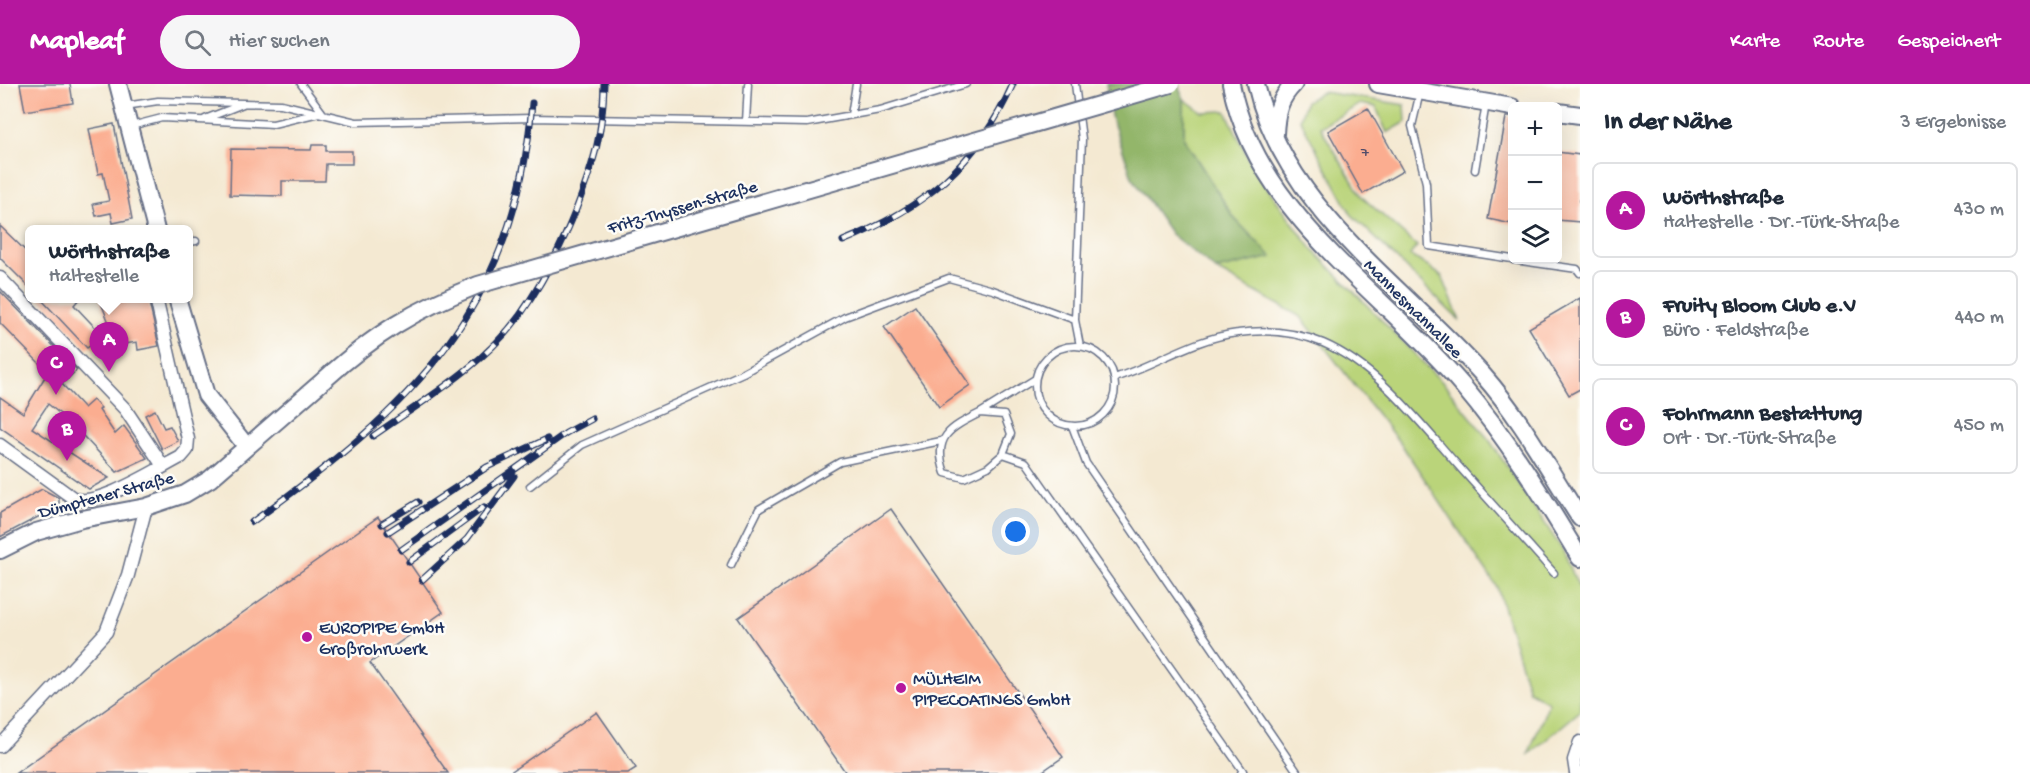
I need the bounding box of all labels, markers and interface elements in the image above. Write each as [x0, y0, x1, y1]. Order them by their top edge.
search box [160, 15, 580, 69]
text: Mapleaf [30, 26, 124, 59]
icon: search [181, 26, 214, 59]
text: Hier suchen [229, 29, 330, 55]
text: Karte [1730, 30, 1780, 55]
text: Route [1813, 30, 1864, 55]
text: Gespeichert [1897, 30, 2000, 55]
map controls [1508, 102, 1562, 264]
button: + [1508, 102, 1562, 156]
text: In der Nähe [1604, 108, 1732, 139]
text: 3 Ergebnisse [1900, 112, 2006, 135]
house number: 7 [1360, 144, 1370, 162]
button: − [1508, 156, 1562, 210]
street label: Fritz-Thyssen-Straße [604, 177, 761, 240]
text: Wörthstraße [1663, 186, 1784, 212]
text: A [1620, 199, 1631, 222]
text: 430 m [1954, 199, 2004, 222]
button: layers [1508, 210, 1562, 264]
text: Haltestelle · Dr.-Türk-Straße [1663, 212, 1899, 235]
popup [25, 225, 193, 303]
text: Wörthstraße [49, 240, 169, 266]
street label: Mannesmannallee [1358, 256, 1467, 364]
text: Haltestelle [49, 266, 139, 289]
text: Fruity Bloom Club e.V [1663, 294, 1856, 320]
text: B [1620, 307, 1631, 330]
text: 440 m [1955, 307, 2004, 330]
text: Büro · Feldstraße [1663, 320, 1809, 343]
pin: A [90, 322, 128, 372]
pin: C [36, 346, 76, 395]
text: Fohrmann Bestattung [1663, 402, 1862, 428]
pin: B [48, 412, 86, 461]
text: C [1620, 415, 1631, 438]
text: 450 m [1954, 415, 2004, 438]
text: Ort · Dr.-Türk-Straße [1663, 428, 1836, 451]
street label: Dümptener Straße [36, 468, 177, 525]
your location [1001, 517, 1030, 546]
place label: EUROPIPE GmbH Großrohrwerk [319, 619, 445, 661]
marker: EUROPIPE GmbH Großrohrwerk [300, 630, 314, 644]
place label: MÜLHEIM PIPECOATINGS GmbH [912, 670, 1071, 712]
marker: MÜLHEIM PIPECOATINGS GmbH [894, 681, 908, 695]

